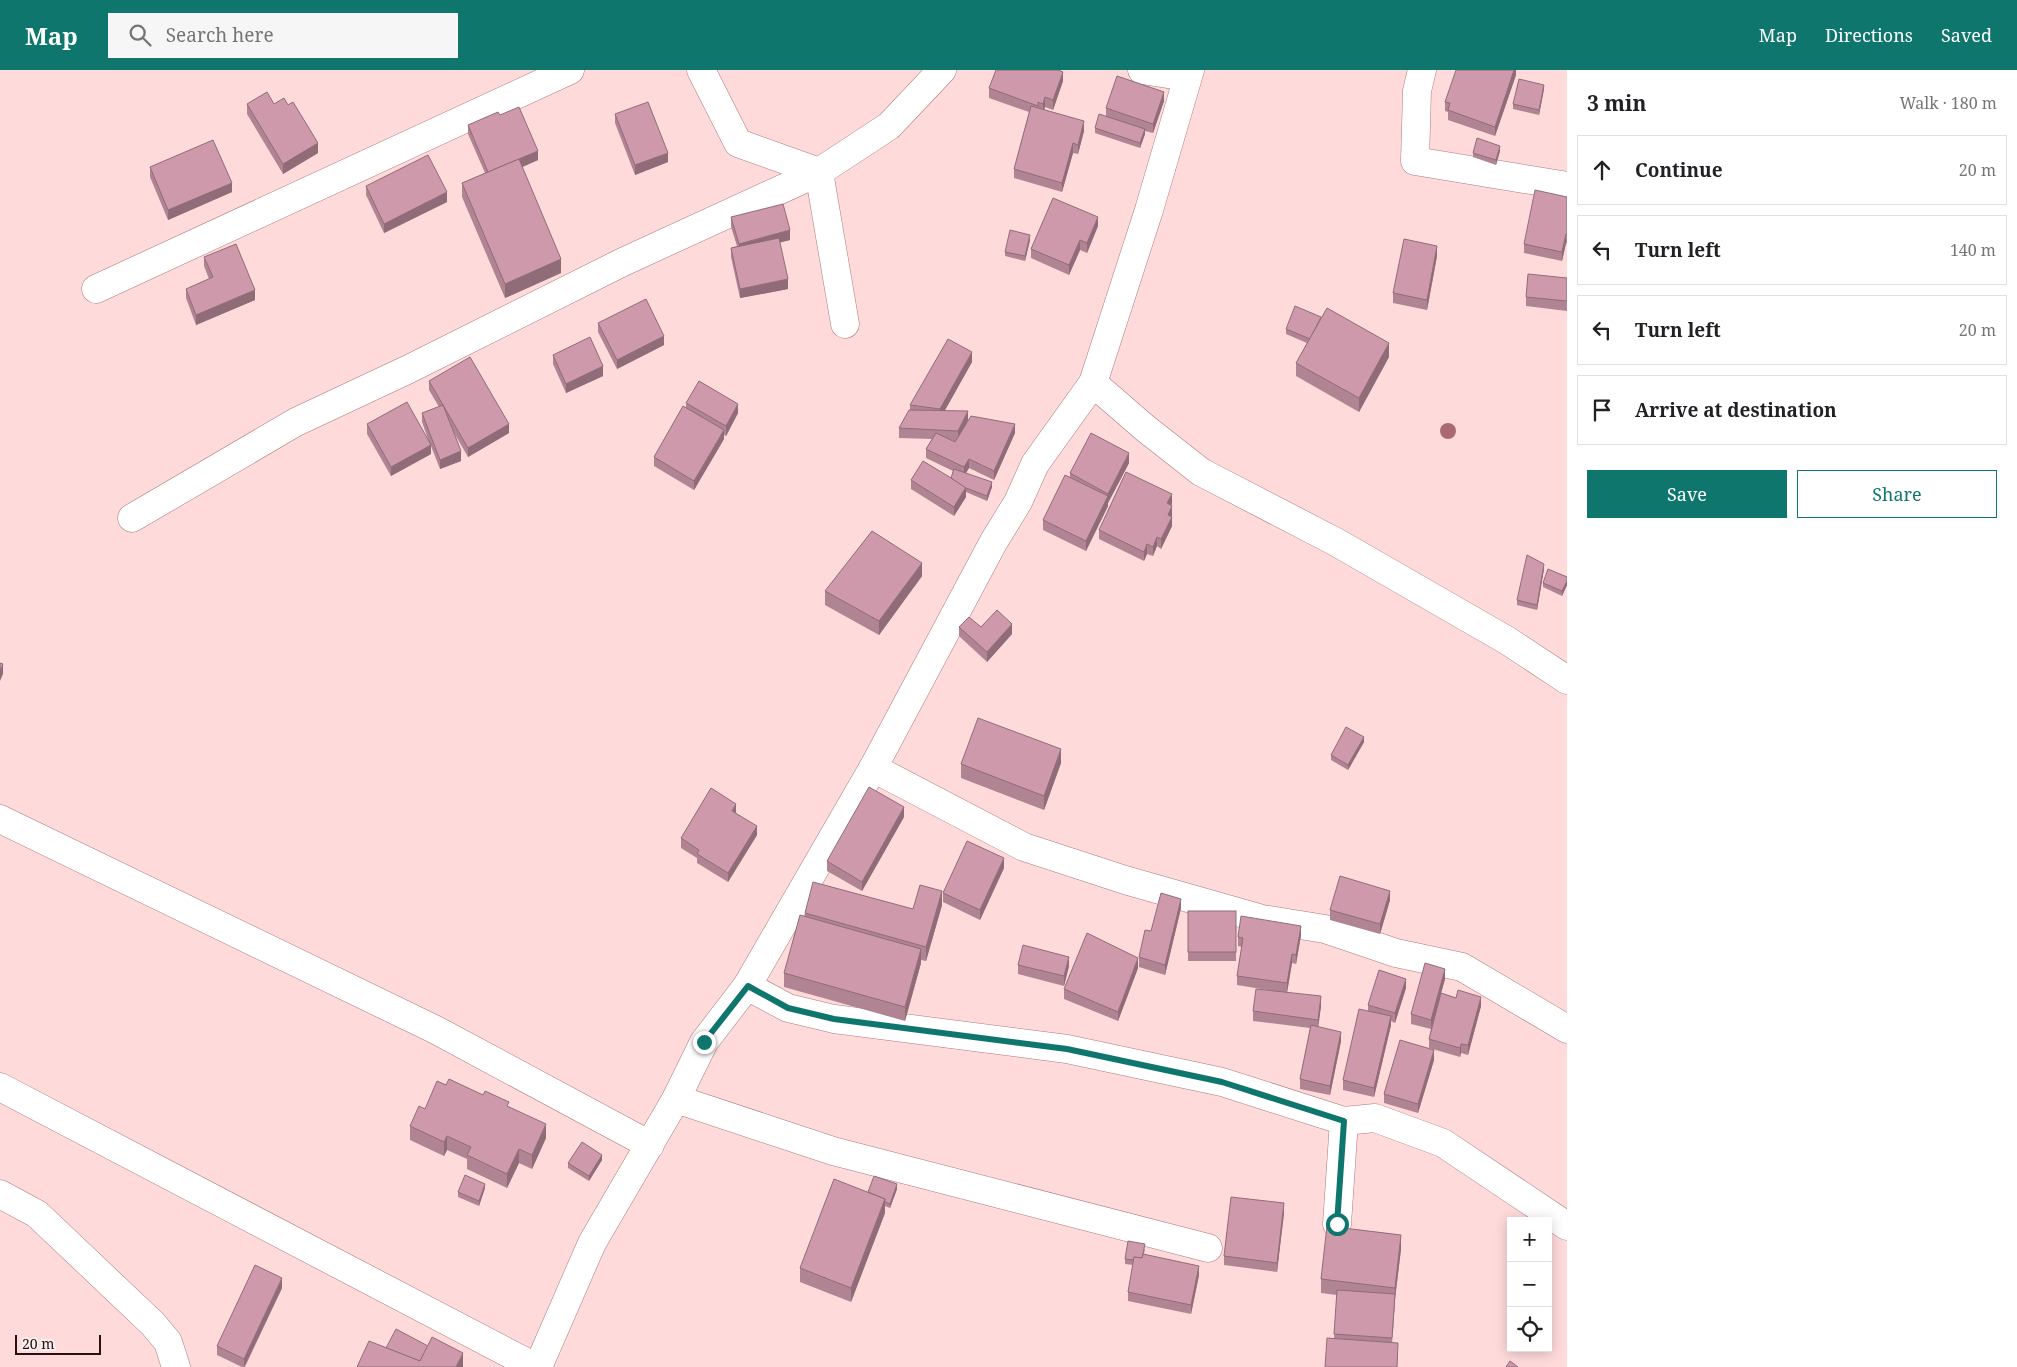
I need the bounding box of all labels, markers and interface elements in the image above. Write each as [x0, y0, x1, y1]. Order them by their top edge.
search box [108, 13, 458, 58]
text: Map [25, 19, 78, 52]
icon: search [126, 21, 154, 49]
text: Search here [166, 22, 274, 48]
text: Map [1759, 23, 1797, 47]
text: Directions [1825, 23, 1913, 47]
text: Saved [1941, 23, 1992, 47]
text: 3 min [1587, 89, 1646, 117]
text: Walk · 180 m [1900, 92, 1997, 114]
icon: ahead [1588, 156, 1616, 184]
text: Continue [1635, 157, 1723, 183]
text: 20 m [1959, 159, 1996, 181]
icon: left [1588, 236, 1616, 264]
text: Turn left [1635, 237, 1721, 263]
text: 140 m [1950, 239, 1996, 261]
icon: left [1588, 316, 1616, 344]
text: Turn left [1635, 317, 1721, 343]
text: 20 m [1959, 319, 1996, 341]
icon: arrive [1588, 396, 1616, 424]
text: Arrive at destination [1635, 397, 1837, 423]
button: Save [1587, 470, 1787, 518]
button: Share [1797, 470, 1997, 518]
route end [693, 1031, 716, 1054]
route start [1326, 1213, 1349, 1236]
map controls [1507, 1217, 1552, 1352]
button: + [1507, 1217, 1552, 1262]
button: − [1507, 1262, 1552, 1307]
button: locate [1507, 1307, 1552, 1352]
scale bar [15, 1332, 101, 1355]
text: 20 m [22, 1334, 55, 1353]

